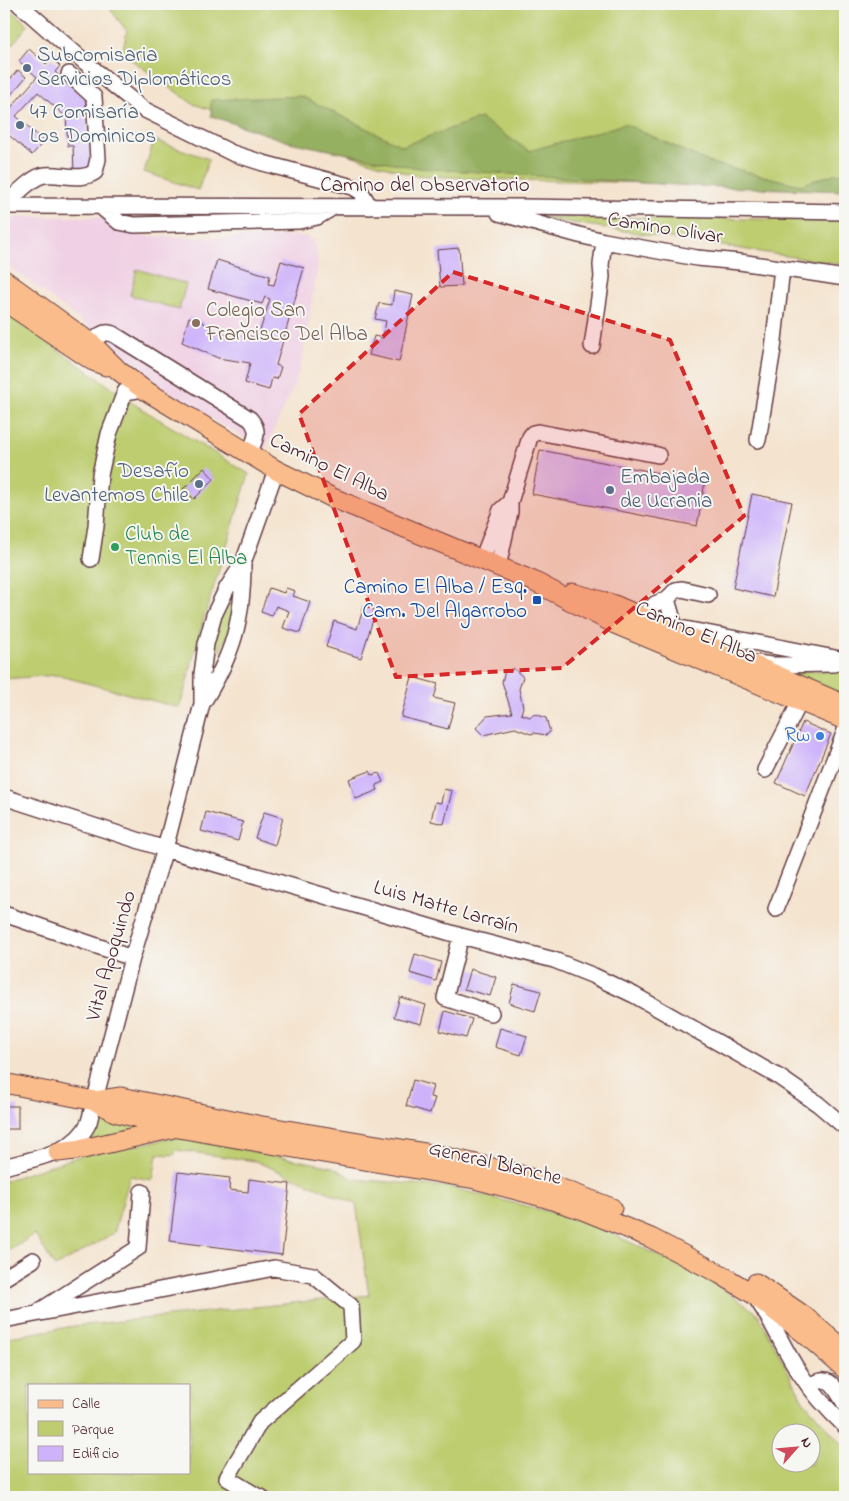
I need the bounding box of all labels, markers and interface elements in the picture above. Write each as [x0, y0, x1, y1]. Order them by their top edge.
place label: Subcomisaria Servicios Diplomáticos [37, 41, 231, 95]
marker: Subcomisaria Servicios Diplomáticos [21, 62, 33, 74]
place label: 47 Comisaría Los Dominicos [30, 98, 156, 152]
marker: 47 Comisaría Los Dominicos [14, 119, 26, 131]
street label: Camino del Observatorio [320, 171, 530, 201]
street label: Camino Olivar [605, 205, 725, 253]
place label: Colegio San Francisco Del Alba [205, 296, 368, 350]
marker: Colegio San Francisco Del Alba [190, 317, 202, 329]
street label: Camino El Alba [264, 426, 394, 510]
place label: Desafío Levantemos Chile [44, 457, 190, 511]
place label: Embajada de Ucrania [620, 463, 712, 517]
marker: Desafío Levantemos Chile [193, 478, 205, 490]
marker: Embajada de Ucrania [604, 484, 616, 496]
place label: Club de Tennis El Alba [125, 520, 247, 574]
marker: Club de Tennis El Alba [109, 541, 121, 553]
place label: Camino El Alba / Esq. Cam. Del Algarrobo [344, 573, 527, 629]
marker: Camino El Alba / Esq. Cam. Del Algarrobo [531, 594, 543, 606]
street label: Camino El Alba [630, 594, 762, 672]
place label: Rw [785, 721, 810, 751]
marker: Rw [814, 730, 826, 742]
street label: Luis Matte Larraín [370, 873, 522, 943]
street label: Vital Apoquindo [79, 887, 145, 1026]
street label: General Blanche [425, 1134, 565, 1194]
legend [28, 1384, 190, 1474]
text: Calle [72, 1393, 100, 1415]
text: Parque [72, 1419, 114, 1441]
north arrow [772, 1424, 822, 1474]
text: N [795, 1434, 818, 1452]
text: Edificio [72, 1443, 119, 1465]

